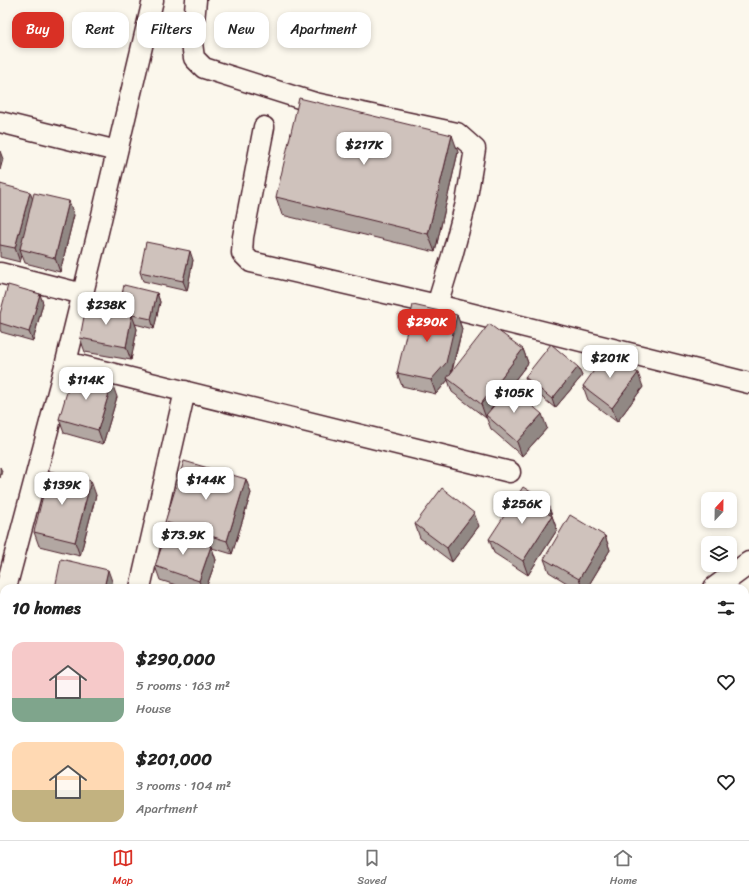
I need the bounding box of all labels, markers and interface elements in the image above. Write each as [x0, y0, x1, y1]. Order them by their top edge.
chip: Buy [12, 12, 64, 48]
chip: Rent [72, 12, 129, 48]
chip: Filters [137, 12, 206, 48]
chip: New [214, 12, 269, 48]
chip: Apartment [277, 12, 371, 48]
pin: $217K [336, 132, 392, 166]
text: $217K [345, 133, 383, 156]
pin: $238K [78, 292, 134, 326]
text: $238K [86, 293, 126, 316]
pin: $290K [399, 309, 455, 343]
text: $290K [407, 310, 447, 333]
pin: $201K [582, 345, 638, 379]
text: $201K [591, 346, 629, 369]
pin: $114K [58, 367, 114, 401]
text: $114K [68, 368, 104, 391]
pin: $105K [486, 380, 542, 414]
text: $105K [495, 381, 533, 404]
pin: $144K [178, 467, 234, 501]
text: $144K [187, 468, 225, 491]
pin: $139K [34, 472, 90, 506]
text: $139K [43, 473, 81, 496]
pin: $256K [494, 491, 550, 525]
text: $256K [502, 492, 542, 515]
north arrow [701, 492, 737, 528]
map controls [701, 492, 737, 572]
pin: $73.9K [150, 522, 216, 556]
text: $73.9K [161, 523, 205, 546]
button: layers [701, 536, 737, 572]
text: 10 homes [12, 593, 81, 623]
icon: filters [715, 597, 737, 619]
text: $290,000 [136, 644, 215, 674]
icon: home [44, 658, 92, 706]
icon: heart [715, 671, 737, 693]
text: 5 rooms · 163 m² [136, 674, 230, 697]
text: House [136, 697, 171, 720]
text: $201,000 [136, 744, 212, 774]
icon: home [44, 758, 92, 806]
icon: heart [715, 771, 737, 793]
text: 3 rooms · 104 m² [136, 774, 231, 797]
text: Apartment [136, 797, 197, 820]
tab: Map [112, 847, 134, 890]
tab: Saved [357, 847, 386, 890]
tab: Home [610, 847, 637, 890]

